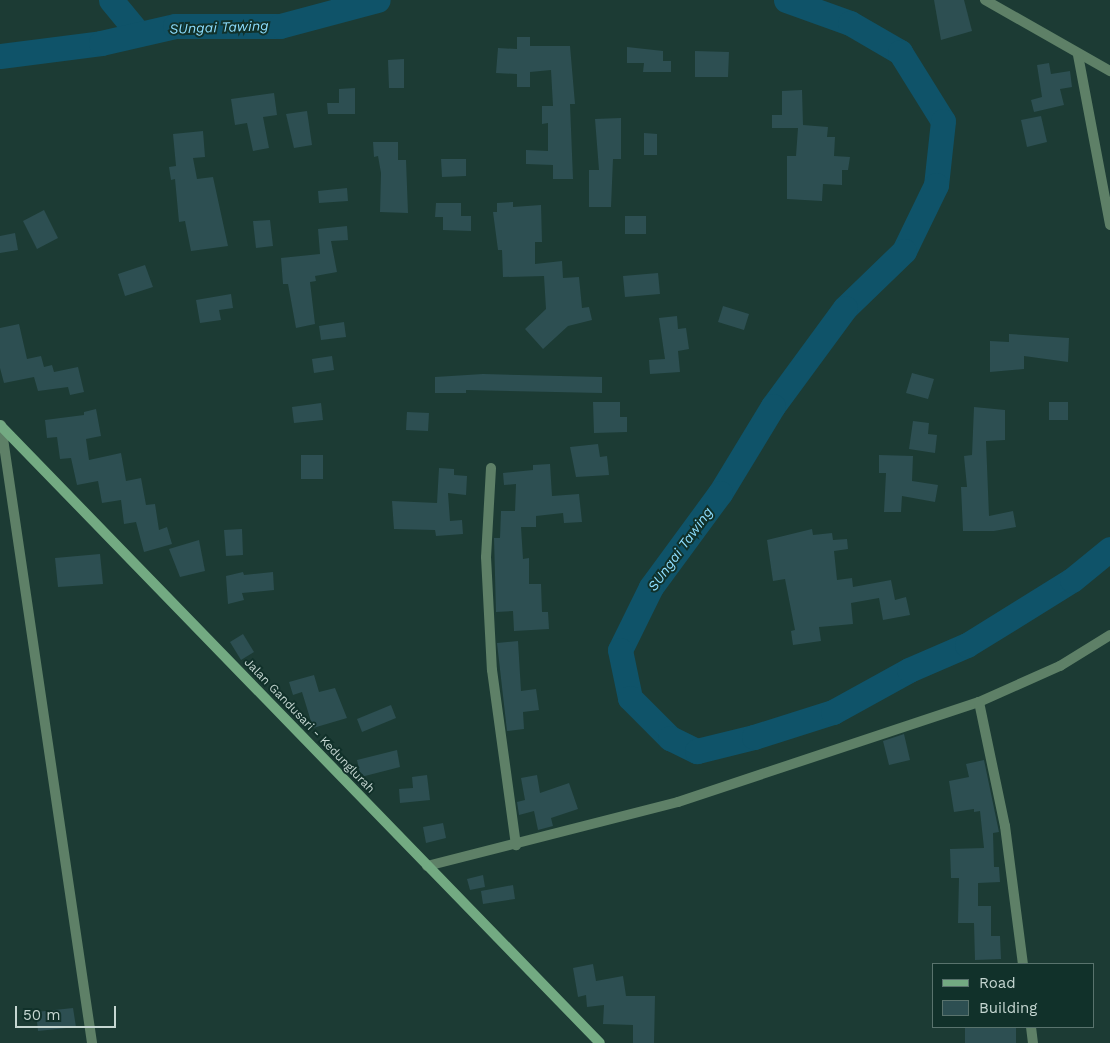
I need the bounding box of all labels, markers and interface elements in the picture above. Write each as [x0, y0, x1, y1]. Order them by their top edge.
water label: SUngai Tawing [169, 17, 269, 37]
water label: SUngai Tawing [644, 504, 716, 594]
street label: Jalan Gandusari - Kedunglurah [241, 656, 377, 796]
legend [932, 963, 1095, 1028]
text: Road [979, 974, 1016, 992]
scale bar [18, 996, 119, 1028]
text: Building [979, 999, 1037, 1017]
text: 50 m [23, 1006, 60, 1024]

